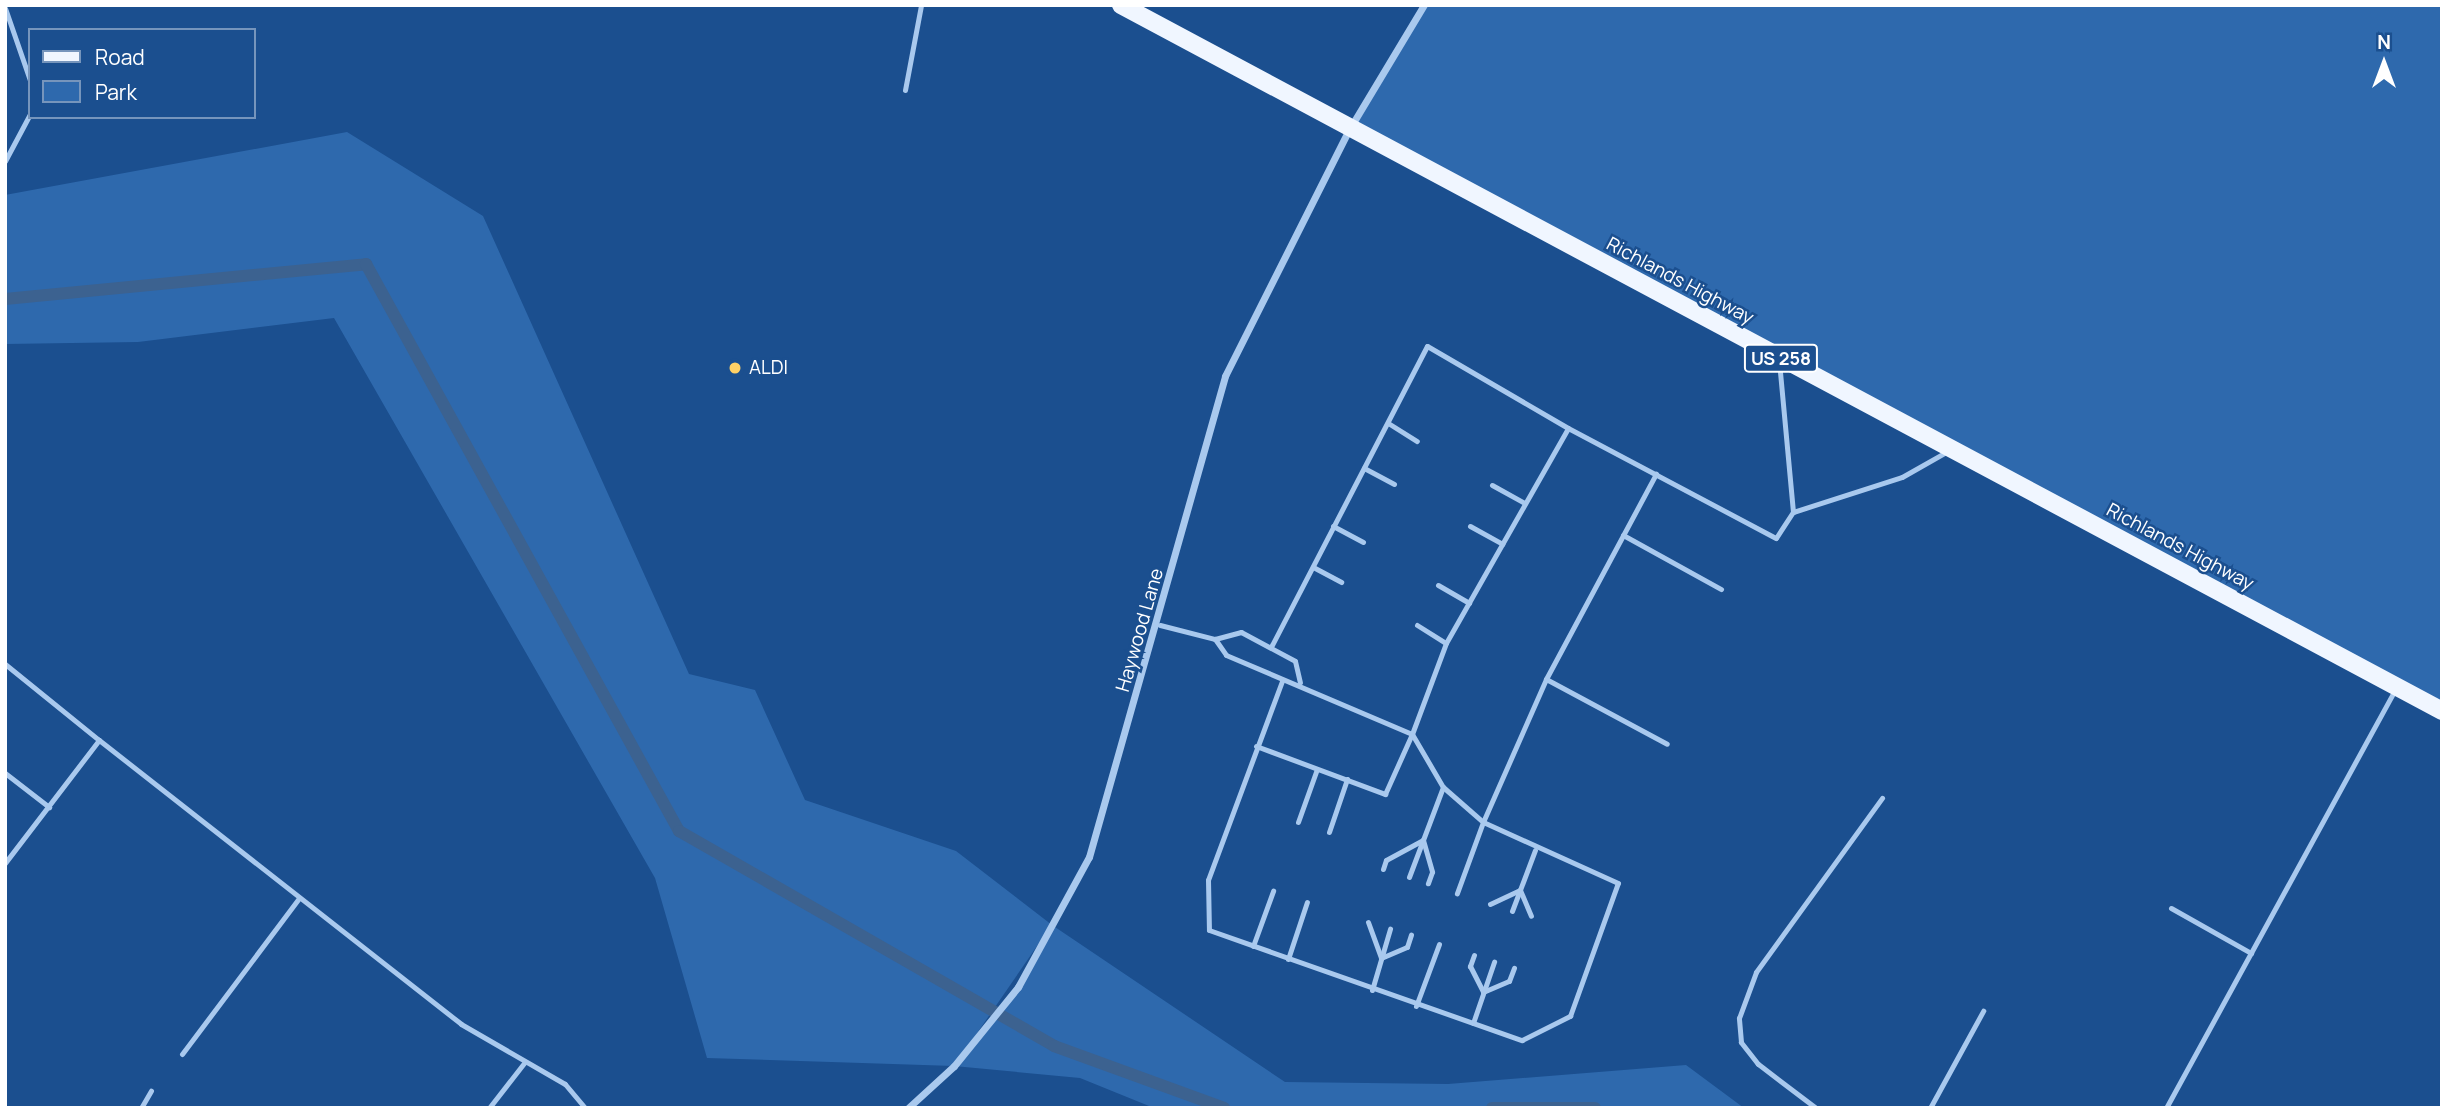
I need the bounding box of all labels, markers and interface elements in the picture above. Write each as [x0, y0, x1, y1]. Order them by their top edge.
legend [28, 28, 256, 119]
north arrow [2349, 28, 2419, 98]
text: N [2377, 29, 2391, 55]
text: Road [95, 43, 145, 71]
text: Park [95, 78, 137, 106]
street label: Richlands Highway [1602, 233, 1758, 329]
road number: US 258 [1742, 344, 1820, 372]
place label: ALDI [749, 357, 788, 379]
marker: ALDI [727, 360, 743, 376]
street label: Richlands Highway [2102, 499, 2258, 595]
street label: Haywood Lane [1111, 566, 1169, 694]

